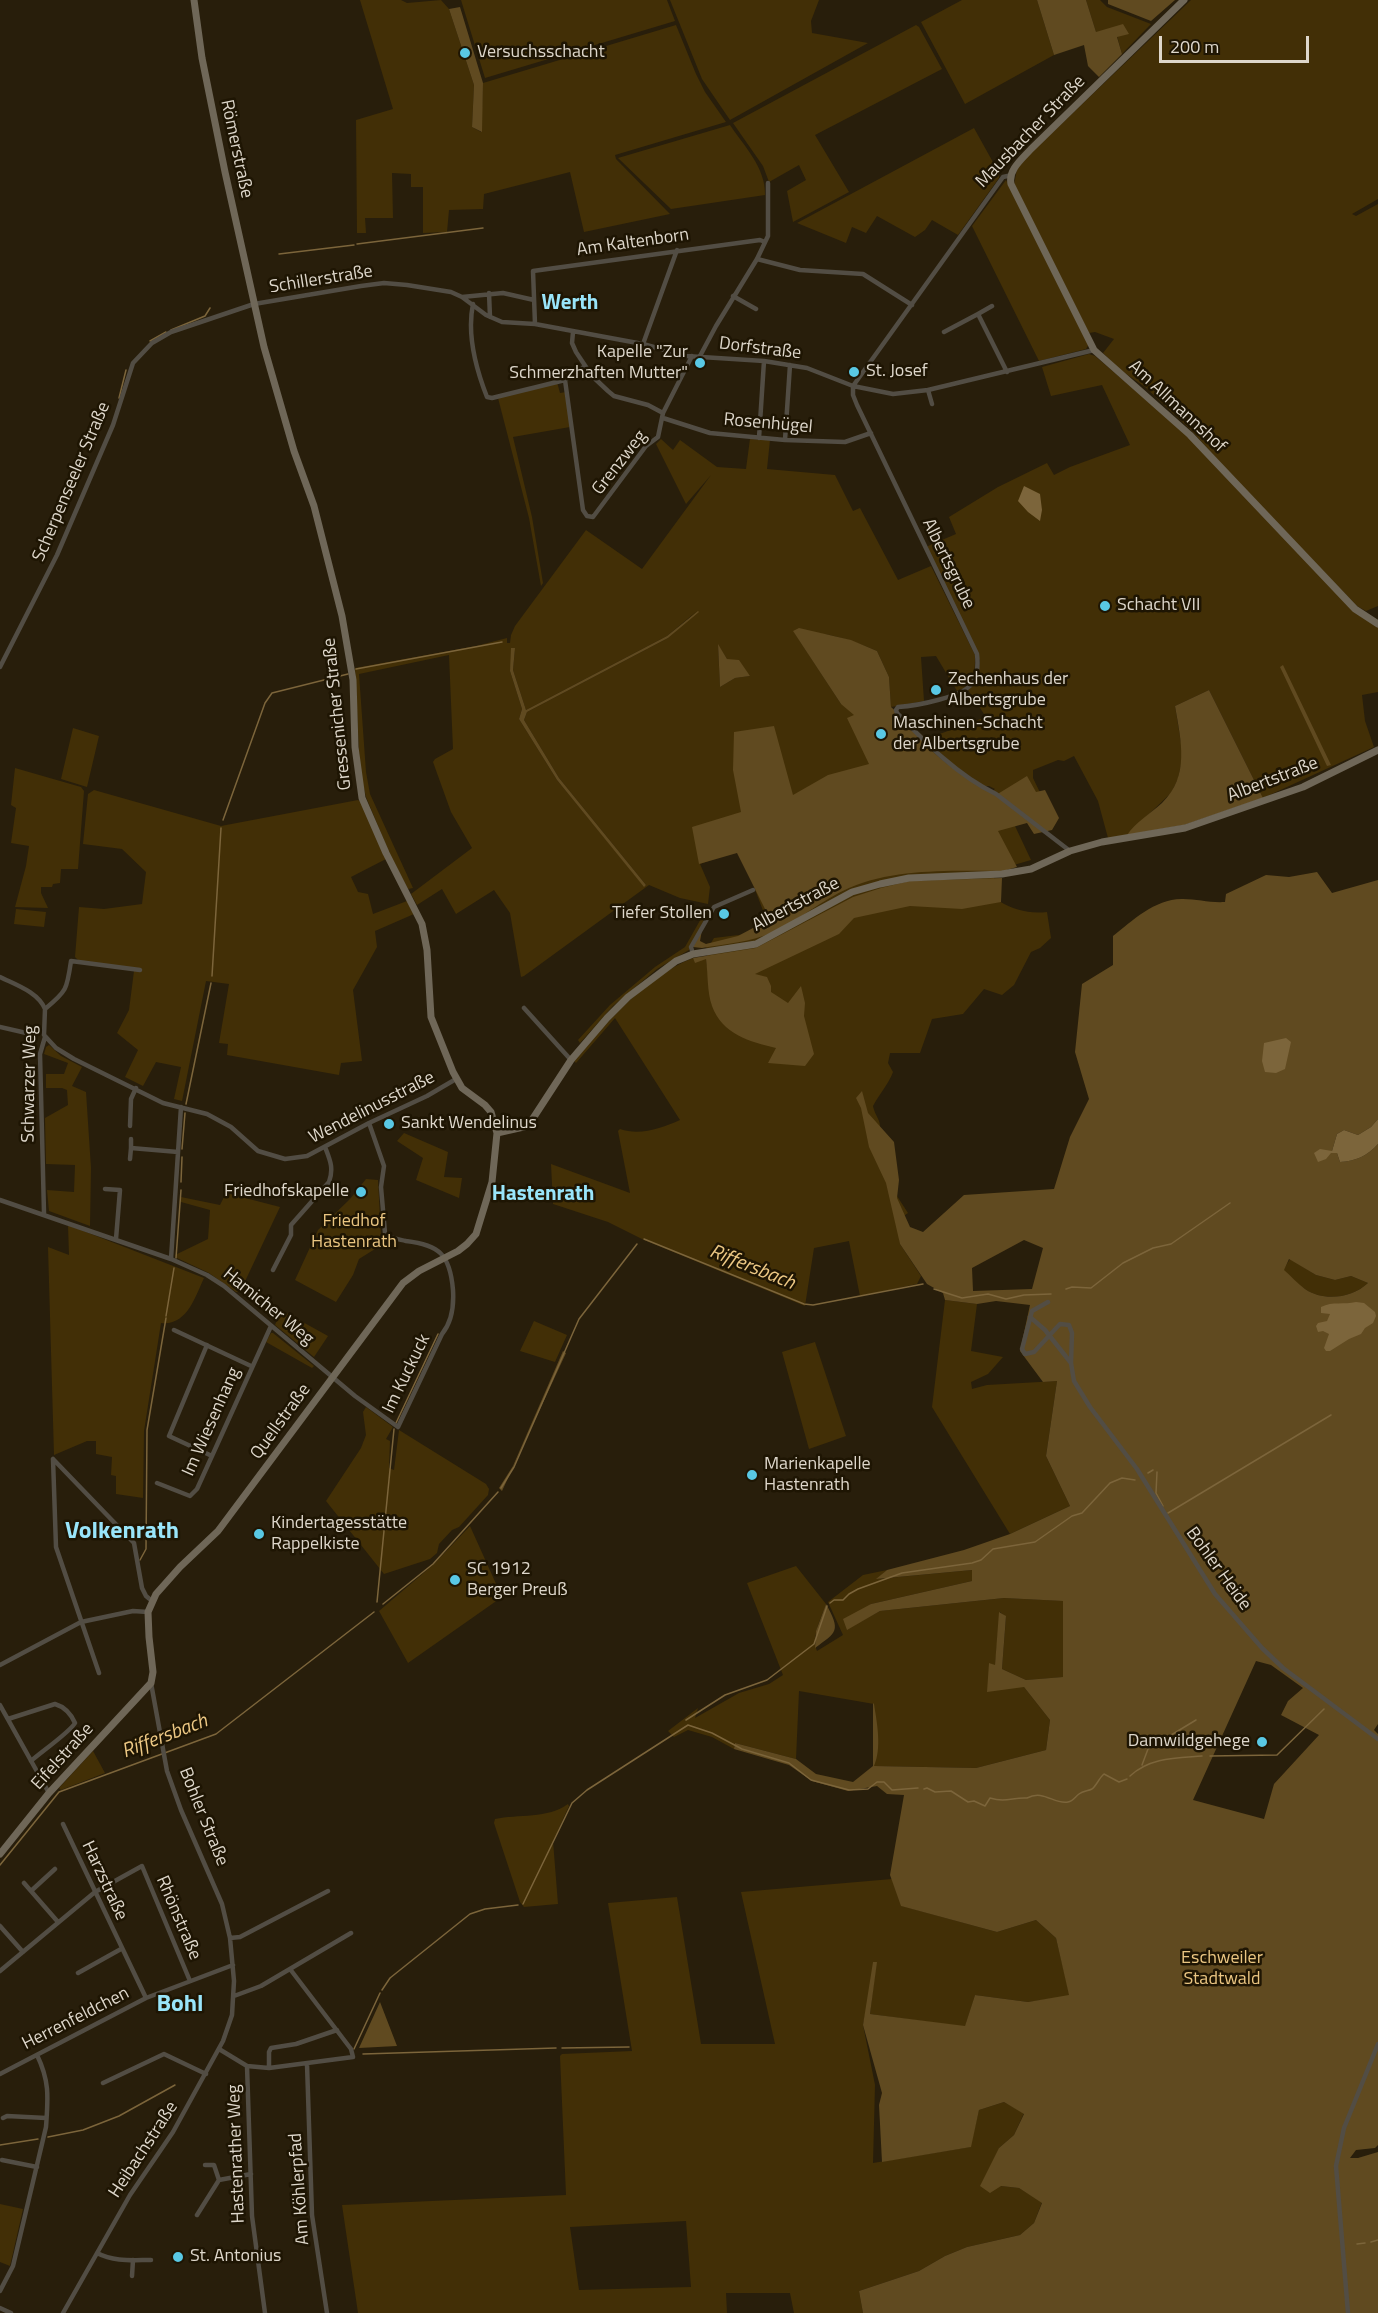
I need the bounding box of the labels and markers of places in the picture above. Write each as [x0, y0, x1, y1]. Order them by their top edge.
place label: Versuchsschacht [477, 42, 605, 64]
marker: Versuchsschacht [458, 46, 472, 60]
place label: Kapelle "Zur Schmerzhaften Mutter" [509, 342, 688, 385]
marker: Kapelle "Zur Schmerzhaften Mutter" [693, 356, 707, 370]
place label: St. Josef [866, 361, 928, 383]
marker: St. Josef [847, 365, 861, 379]
place label: Schacht VII [1117, 595, 1200, 617]
marker: Schacht VII [1098, 599, 1112, 613]
place label: Zechenhaus der Albertsgrube [948, 669, 1068, 712]
marker: Zechenhaus der Albertsgrube [929, 683, 943, 697]
place label: Maschinen-Schacht der Albertsgrube [893, 713, 1043, 756]
marker: Maschinen-Schacht der Albertsgrube [874, 727, 888, 741]
place label: Tiefer Stollen [612, 903, 712, 925]
marker: Tiefer Stollen [717, 907, 731, 921]
place label: Sankt Wendelinus [401, 1113, 537, 1135]
marker: Sankt Wendelinus [382, 1117, 396, 1131]
place label: Friedhofskapelle [224, 1181, 349, 1203]
marker: Friedhofskapelle [354, 1185, 368, 1199]
place label: Marienkapelle Hastenrath [764, 1454, 871, 1496]
marker: Marienkapelle Hastenrath [745, 1468, 759, 1482]
place label: Kindertagesstätte Rappelkiste [271, 1513, 407, 1556]
marker: Kindertagesstätte Rappelkiste [252, 1527, 266, 1541]
place label: SC 1912 Berger Preuß [467, 1559, 568, 1602]
marker: SC 1912 Berger Preuß [448, 1573, 462, 1587]
place label: Damwildgehege [1128, 1731, 1250, 1753]
marker: Damwildgehege [1255, 1735, 1269, 1749]
place label: St. Antonius [190, 2246, 281, 2268]
marker: St. Antonius [171, 2250, 185, 2264]

